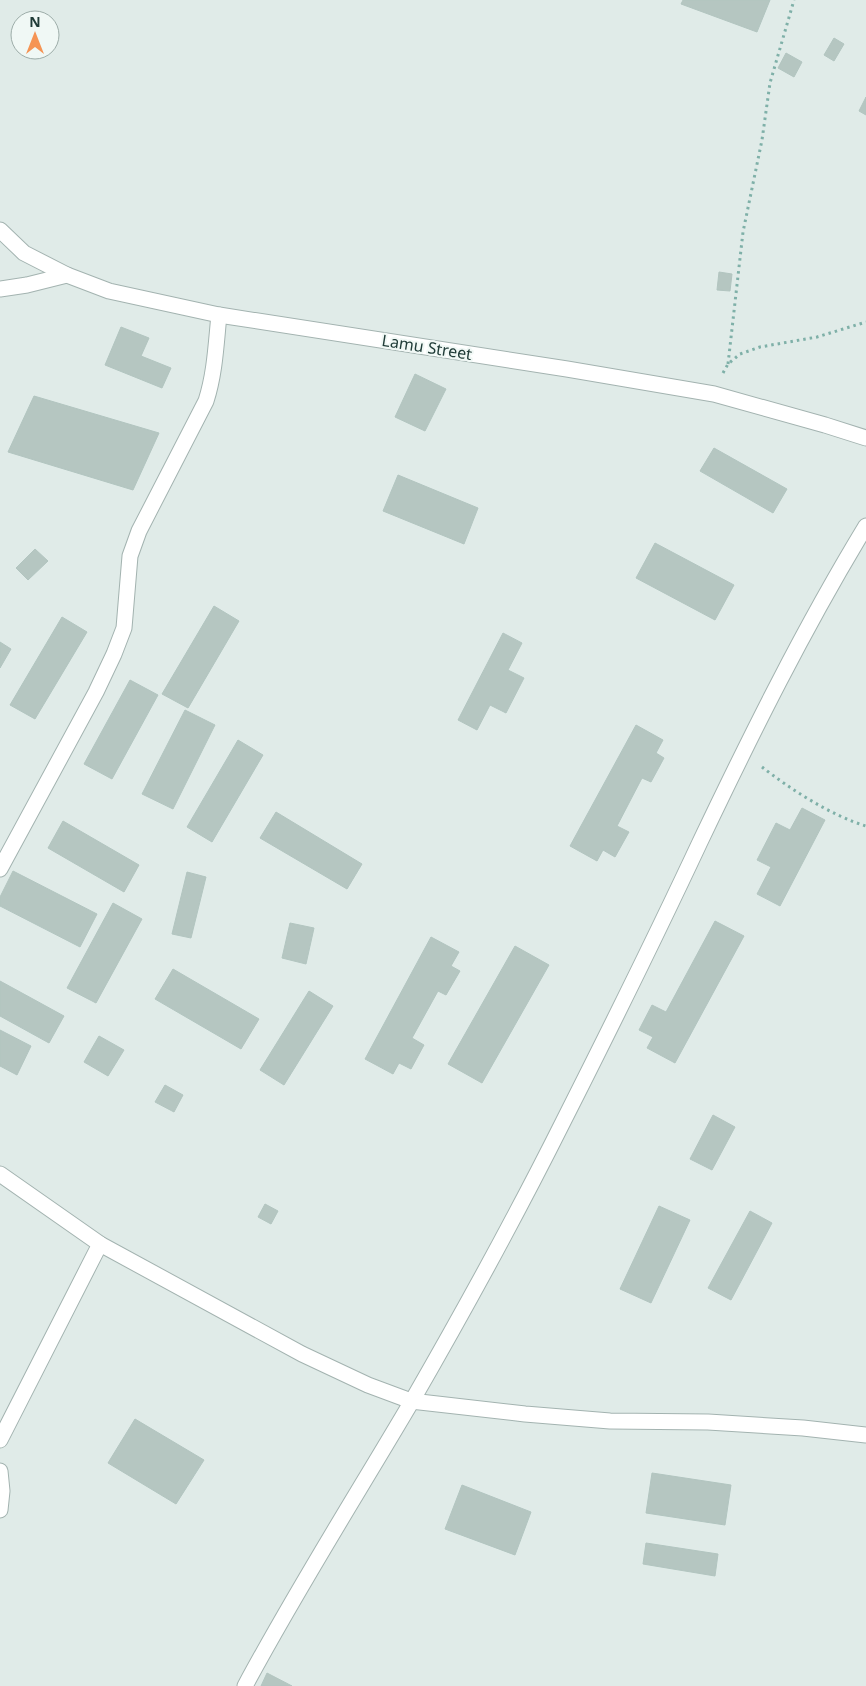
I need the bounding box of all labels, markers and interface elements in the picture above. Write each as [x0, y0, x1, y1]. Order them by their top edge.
north arrow [10, 10, 60, 60]
text: N [29, 12, 41, 31]
street label: Lamu Street [380, 329, 474, 365]

